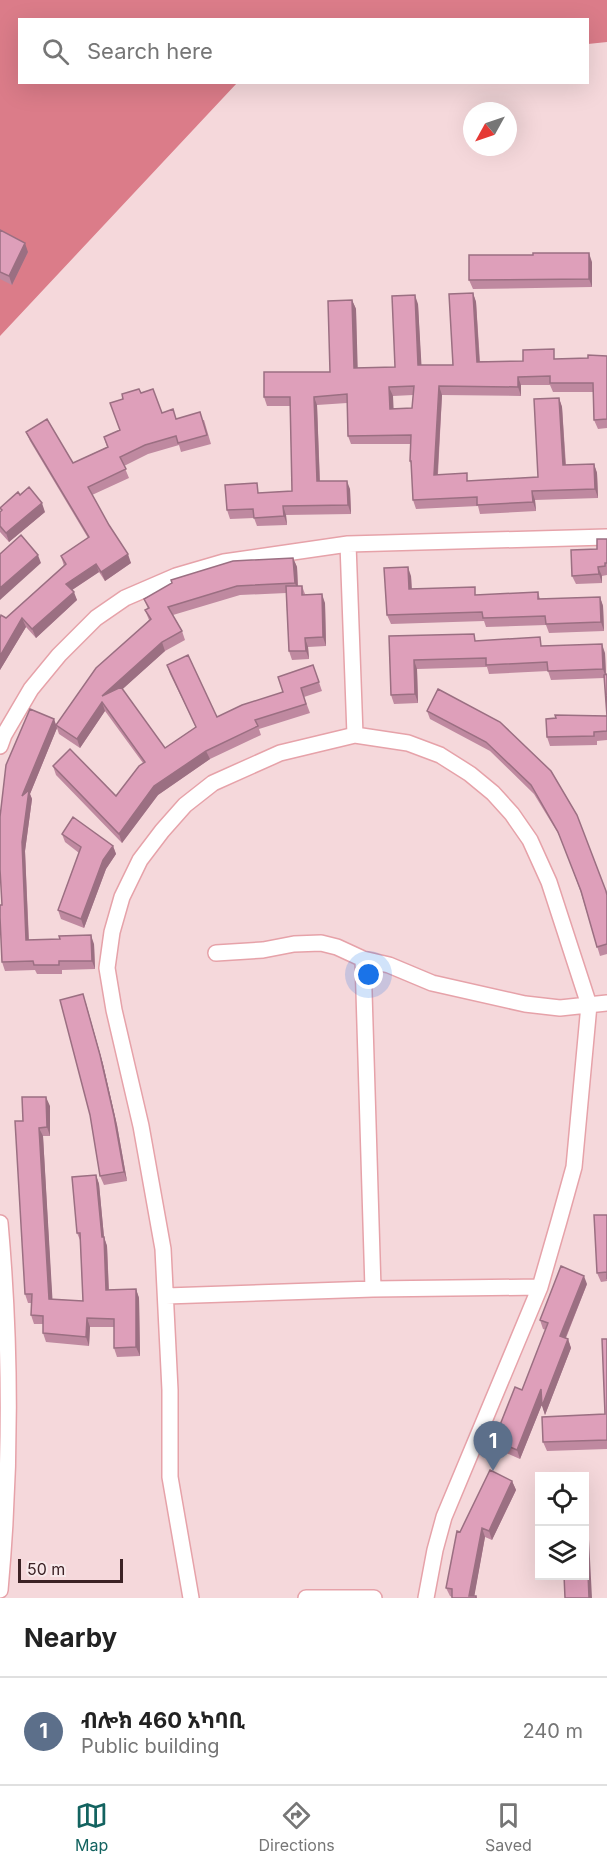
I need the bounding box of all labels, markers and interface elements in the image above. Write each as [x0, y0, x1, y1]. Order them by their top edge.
search box [18, 18, 589, 84]
icon: search [39, 35, 72, 68]
text: Search here [87, 38, 213, 64]
north arrow [463, 102, 517, 156]
your location [354, 960, 383, 989]
pin: 1 [474, 1422, 512, 1471]
map controls [535, 1472, 589, 1580]
button: locate [535, 1472, 589, 1526]
button: layers [535, 1526, 589, 1580]
scale bar [18, 1556, 123, 1584]
text: 50 m [27, 1559, 65, 1579]
text: Nearby [24, 1622, 117, 1653]
text: ብሎክ 460 አካባቢ [81, 1707, 245, 1733]
text: 1 [39, 1719, 48, 1743]
text: 240 m [522, 1719, 583, 1743]
text: Public building [81, 1734, 220, 1758]
tab: Map [75, 1799, 108, 1855]
tab: Directions [259, 1799, 335, 1855]
tab: Saved [485, 1799, 532, 1855]

